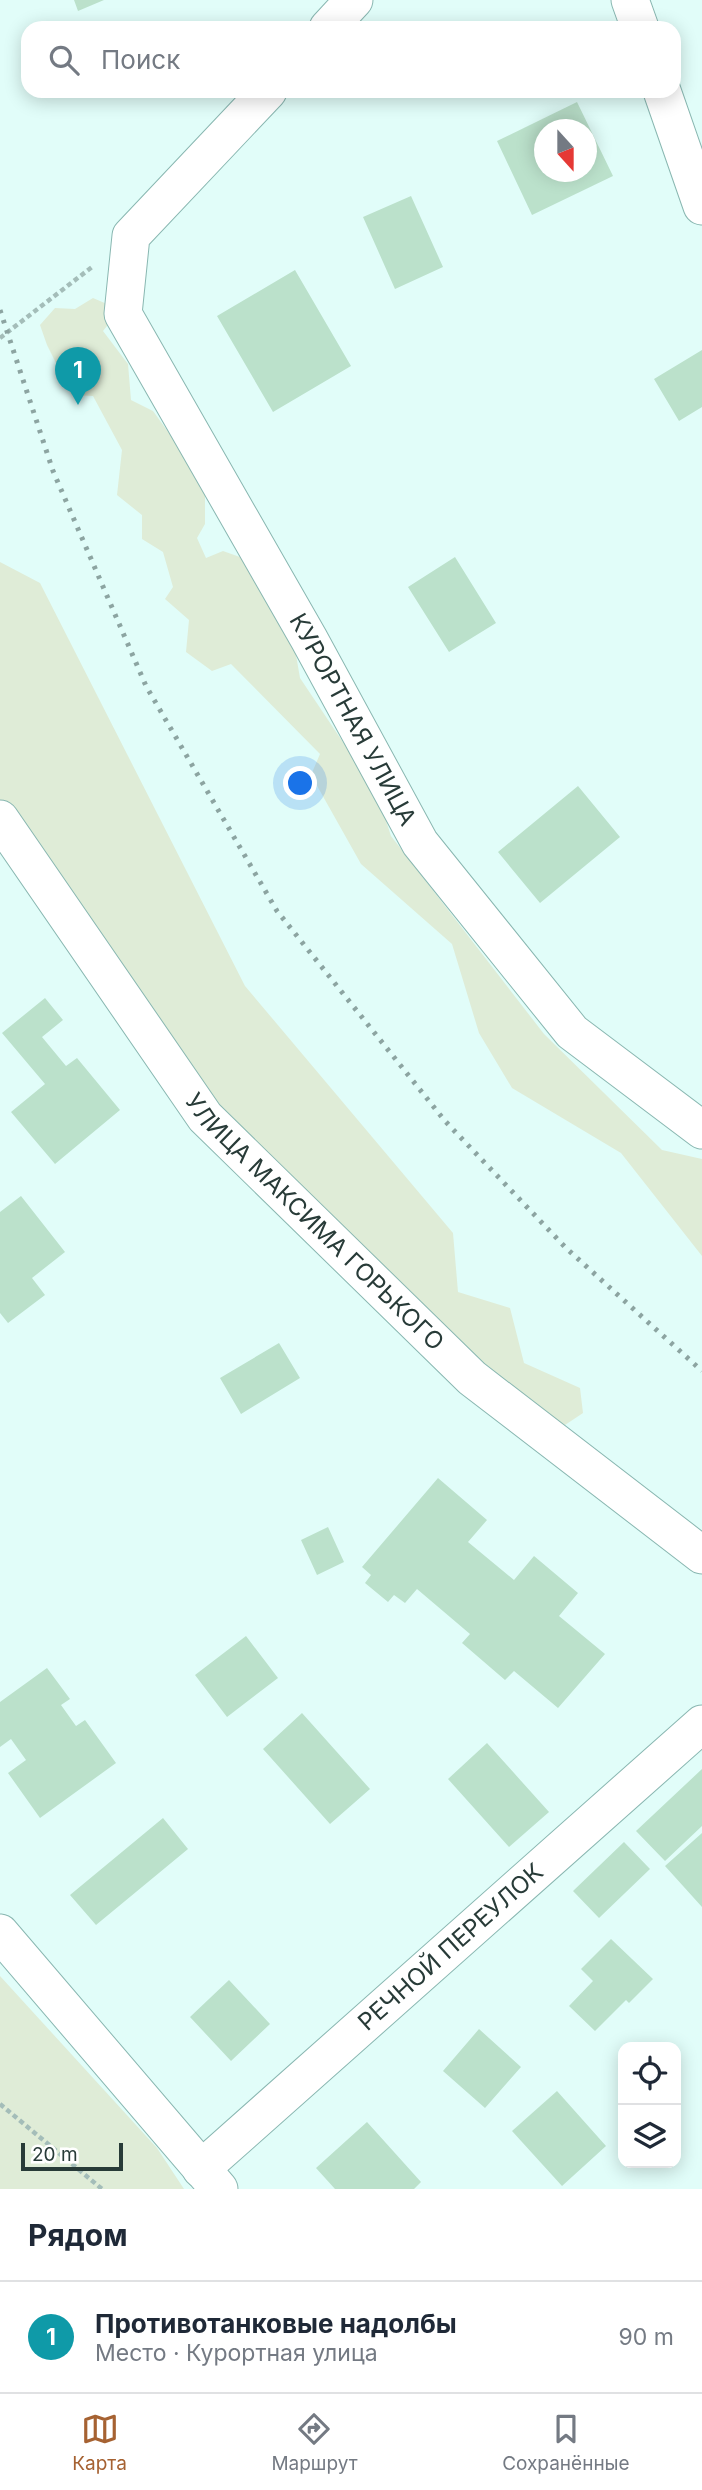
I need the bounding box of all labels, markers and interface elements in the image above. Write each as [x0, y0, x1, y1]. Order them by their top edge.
search box [21, 21, 681, 98]
icon: search [45, 41, 83, 79]
text: Поиск [101, 44, 180, 75]
north arrow [534, 119, 597, 182]
pin: 1 [55, 347, 101, 405]
street label: КУРОРТНАЯ УЛИЦА [283, 608, 423, 830]
your location [283, 766, 317, 800]
street label: УЛИЦА МАКСИМА ГОРЬКОГО [179, 1087, 450, 1356]
street label: РЕЧНОЙ ПЕРЕУЛОК [352, 1857, 549, 2036]
map controls [618, 2042, 681, 2168]
button: locate [618, 2042, 681, 2105]
button: layers [618, 2105, 681, 2168]
scale bar [21, 2140, 122, 2172]
text: 20 m [32, 2143, 78, 2166]
text: Рядом [28, 2217, 128, 2253]
text: Противотанковые надолбы [95, 2308, 457, 2339]
text: 1 [46, 2323, 56, 2351]
text: 90 m [619, 2323, 674, 2351]
text: Место · Курортная улица [95, 2339, 378, 2367]
tab: Карта [72, 2410, 127, 2475]
tab: Маршрут [271, 2410, 358, 2475]
tab: Сохранённые [502, 2410, 630, 2475]

